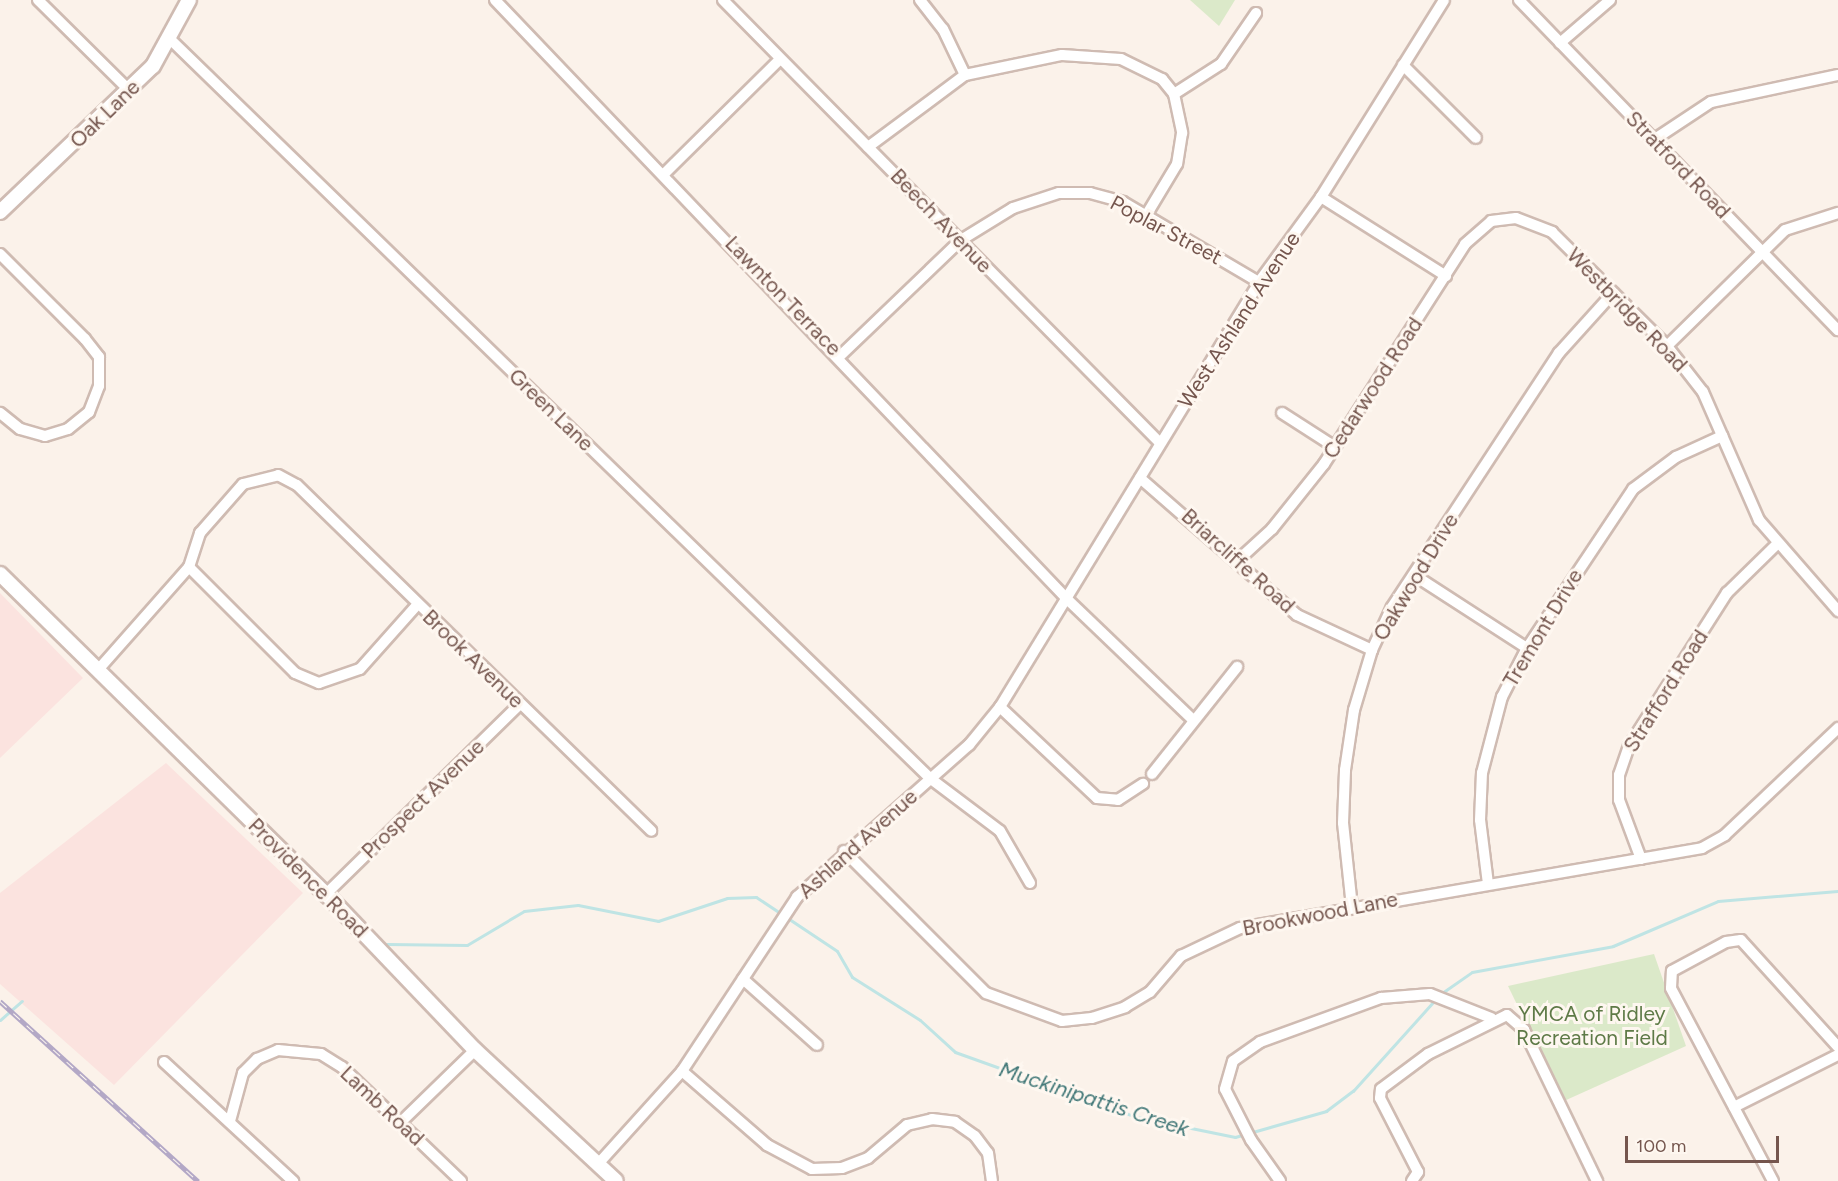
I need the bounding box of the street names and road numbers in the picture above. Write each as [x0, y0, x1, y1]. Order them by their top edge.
street label: Oak Lane [65, 75, 145, 153]
street label: Stratford Road [1621, 106, 1735, 224]
street label: Beech Avenue [885, 164, 997, 278]
street label: Poplar Street [1106, 190, 1226, 270]
street label: West Ashland Avenue [1173, 227, 1305, 413]
street label: Lawnton Terrace [720, 231, 846, 361]
street label: Westbridge Road [1562, 243, 1692, 377]
street label: Cedarwood Road [1318, 313, 1428, 463]
street label: Green Lane [504, 364, 598, 456]
street label: Briarcliffe Road [1176, 503, 1300, 619]
street label: Oakwood Drive [1368, 509, 1464, 645]
street label: Tremont Drive [1498, 565, 1588, 691]
street label: Brook Avenue [417, 605, 529, 713]
street label: Strafford Road [1618, 625, 1714, 757]
street label: Prospect Avenue [357, 734, 489, 864]
street label: Ashland Avenue [793, 784, 923, 904]
street label: Providence Road [243, 813, 373, 943]
street label: Brookwood Lane [1240, 887, 1400, 941]
street label: Lamb Road [335, 1061, 429, 1151]

